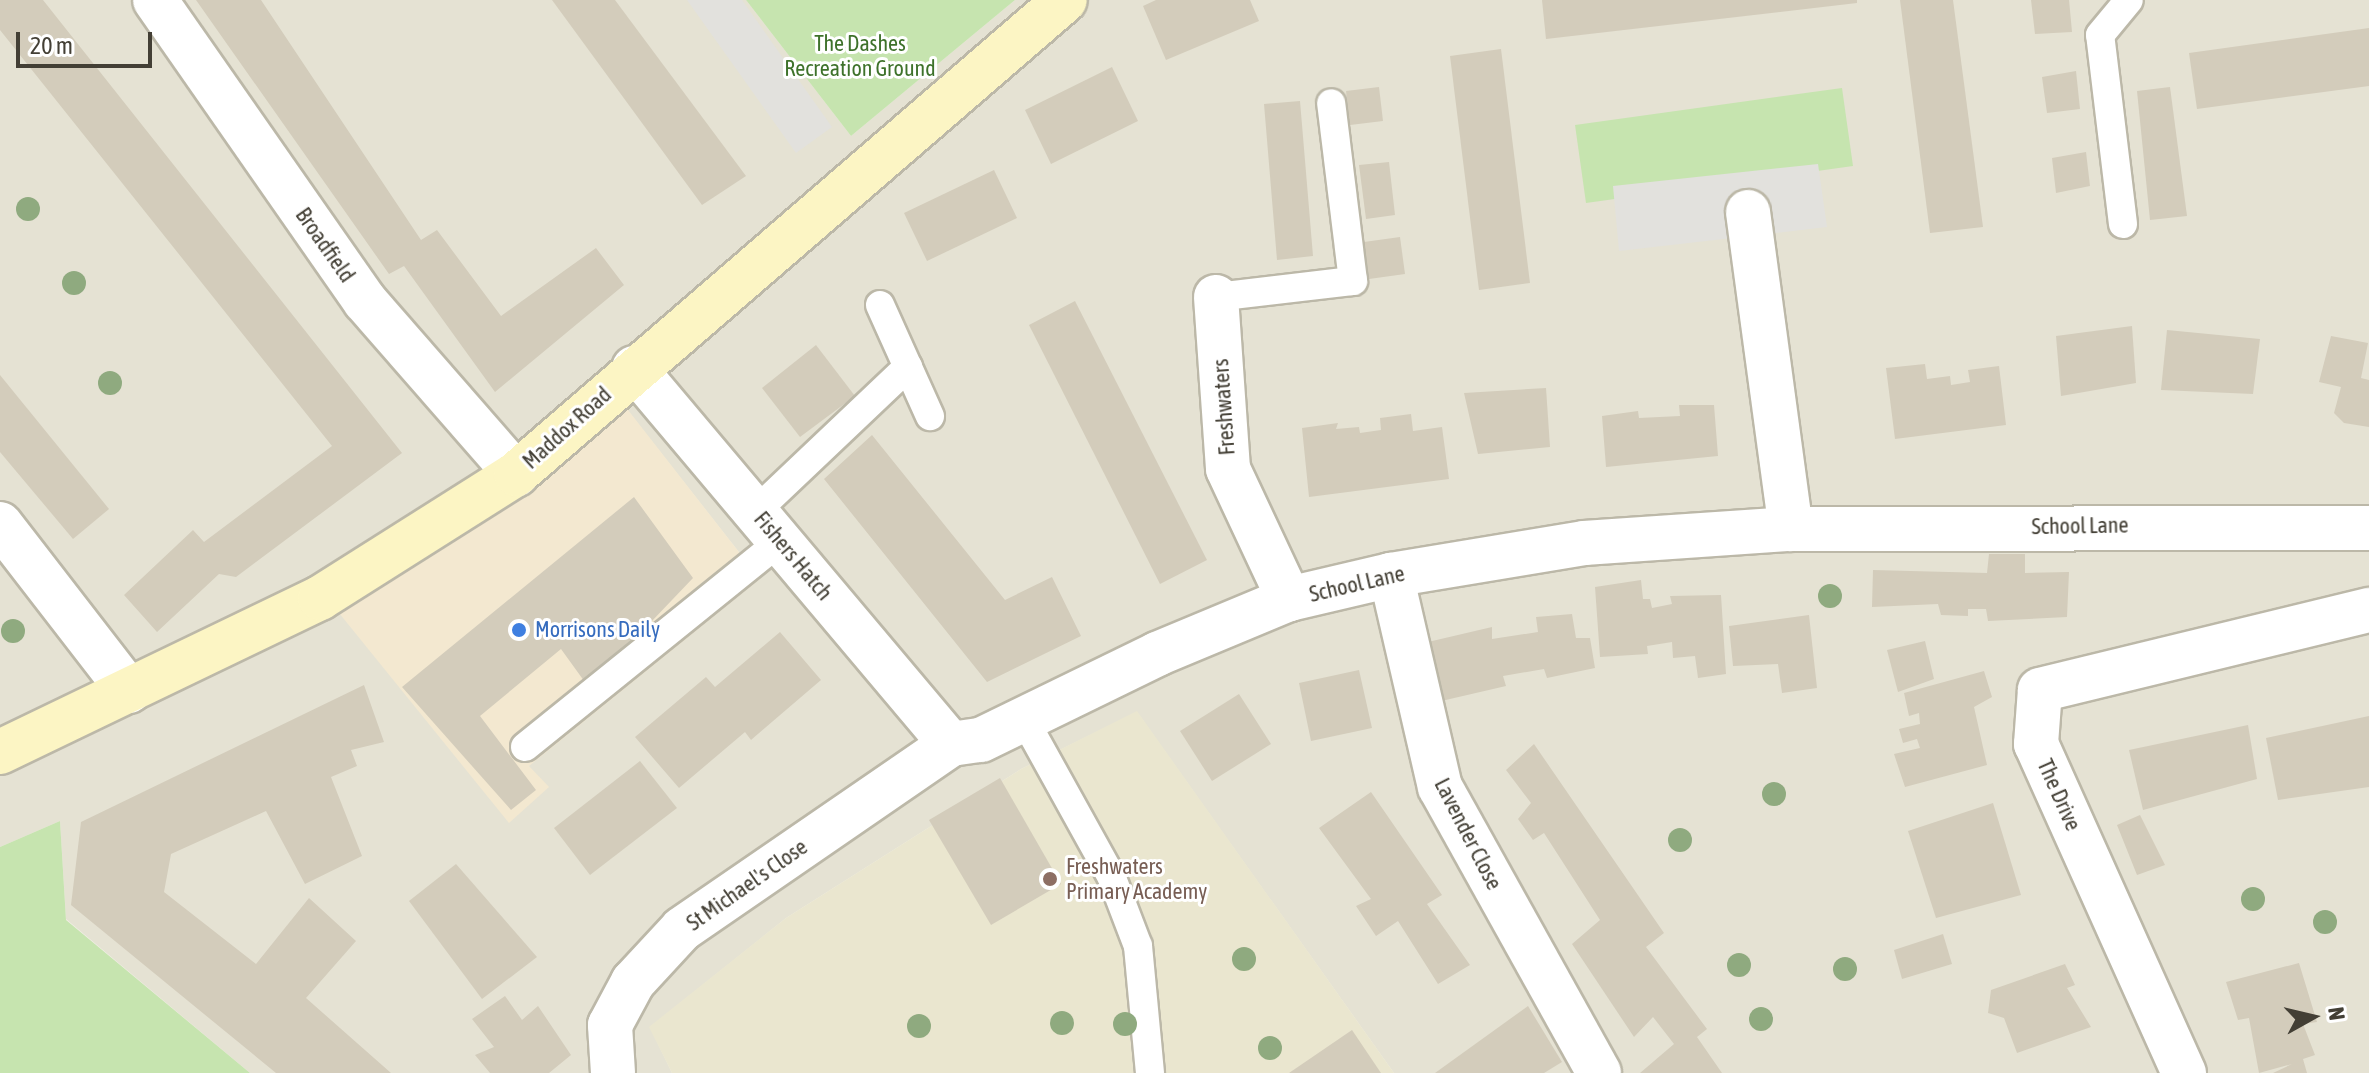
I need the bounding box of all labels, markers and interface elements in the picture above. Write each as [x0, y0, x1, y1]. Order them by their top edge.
scale bar [20, 16, 156, 66]
park label: The Dashes Recreation Ground [784, 30, 936, 82]
text: 20 m [30, 32, 73, 59]
street label: Broadfield [290, 203, 360, 287]
street label: Freshwaters [1207, 358, 1241, 456]
street label: Maddox Road [517, 381, 617, 475]
street label: Fishers Hatch [748, 506, 838, 606]
street label: School Lane [2031, 512, 2129, 540]
street label: School Lane [1307, 560, 1407, 608]
place label: Morrisons Daily [535, 617, 660, 643]
marker: Morrisons Daily [510, 621, 528, 639]
street label: The Drive [2032, 755, 2086, 835]
street label: Lavender Close [1429, 774, 1507, 894]
street label: St Michael's Close [682, 834, 812, 936]
place label: Freshwaters Primary Academy [1066, 853, 1207, 904]
marker: Freshwaters Primary Academy [1041, 870, 1059, 888]
north arrow [2273, 977, 2353, 1057]
text: N [2323, 1005, 2351, 1022]

